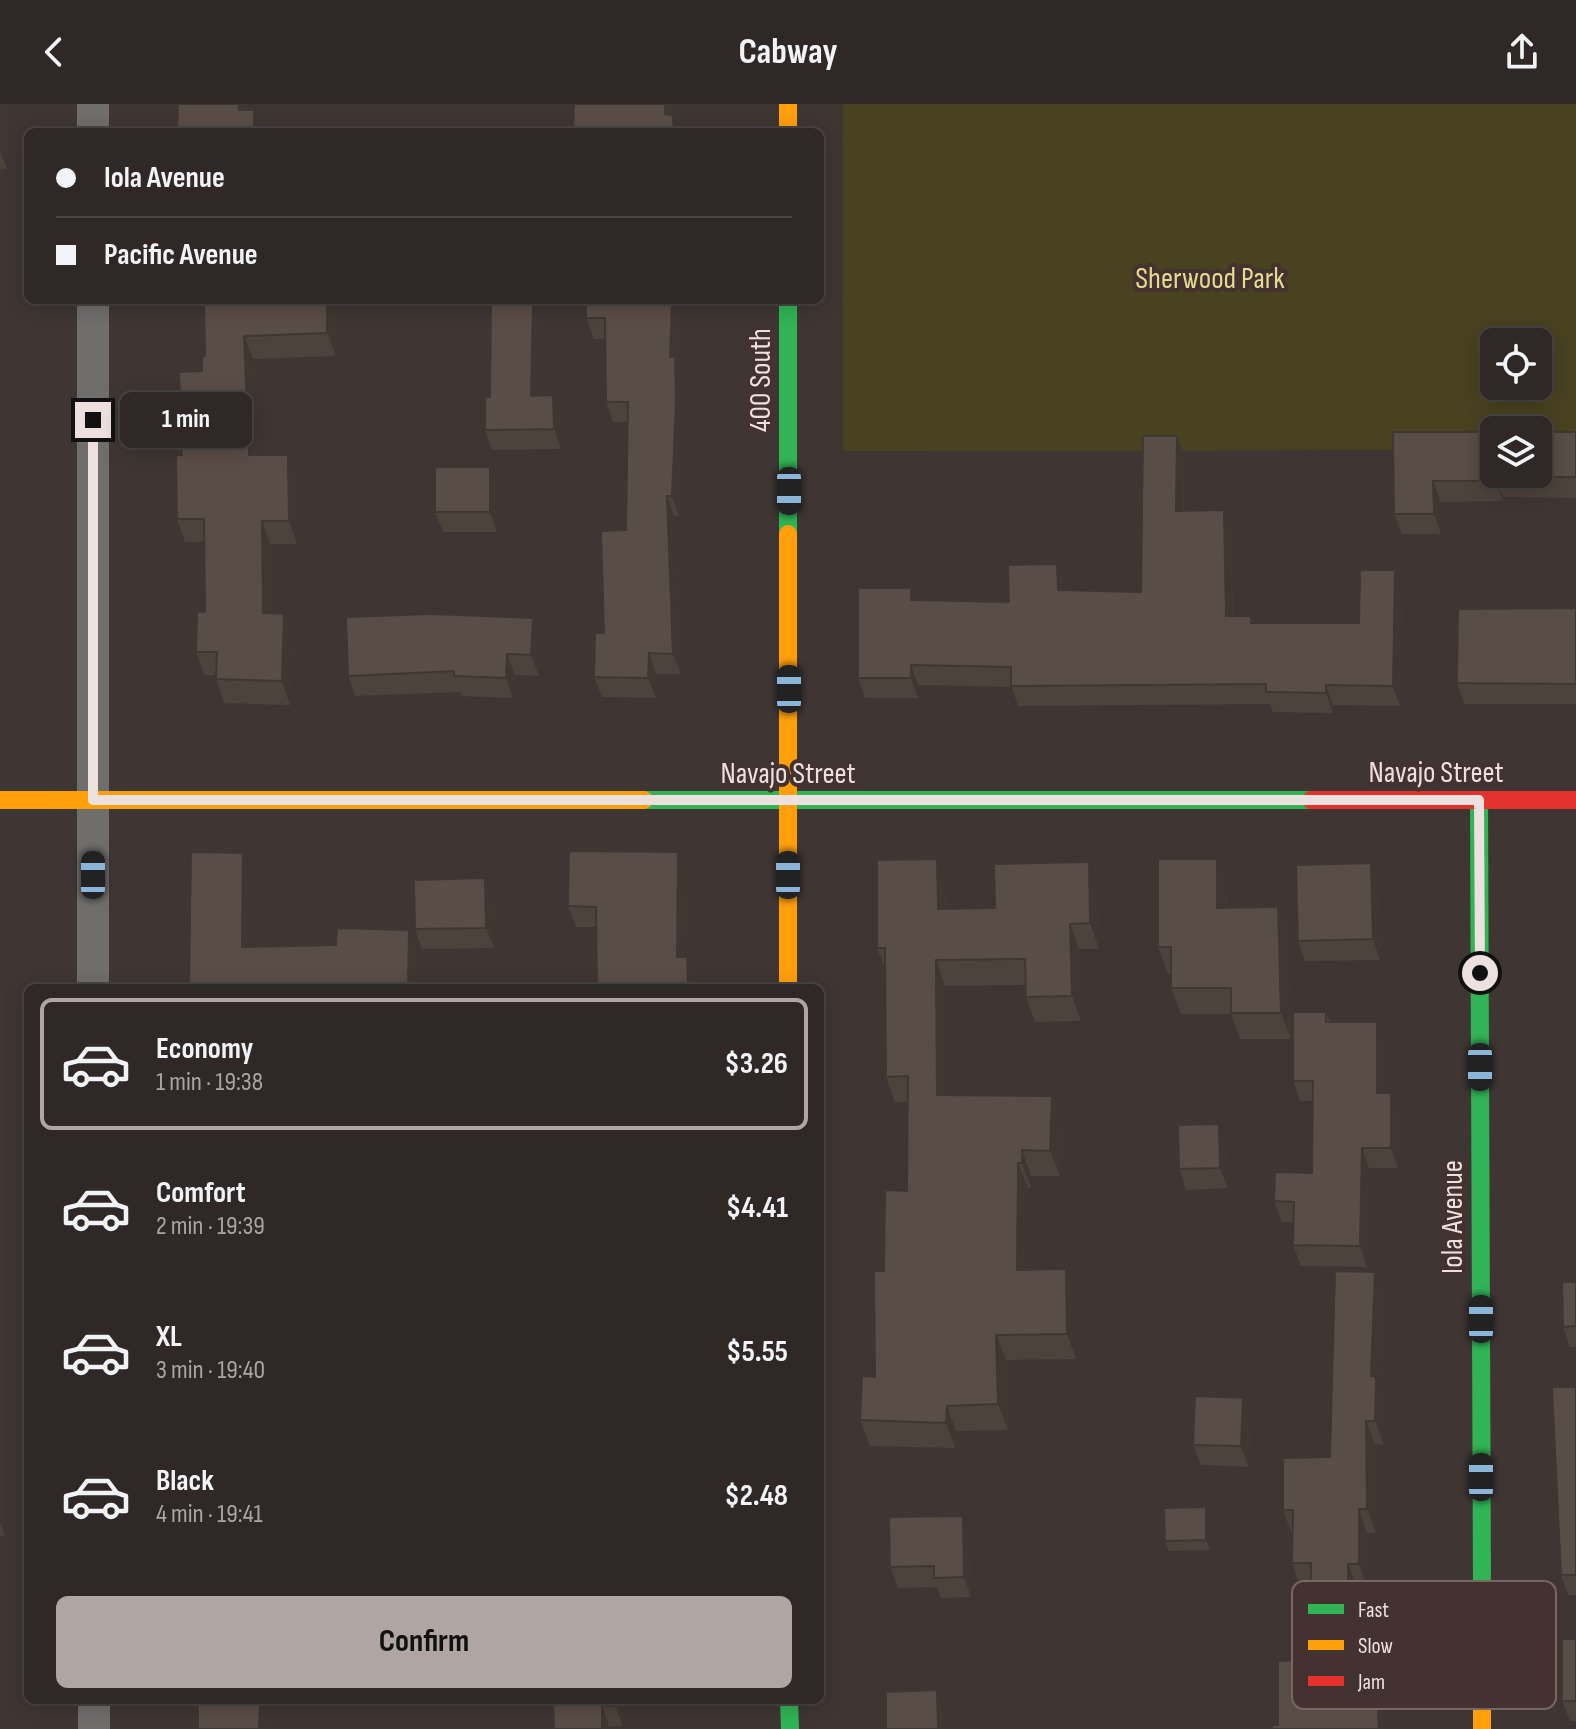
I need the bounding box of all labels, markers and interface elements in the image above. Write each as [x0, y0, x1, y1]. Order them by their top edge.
icon: back [32, 30, 76, 74]
icon: share [1500, 30, 1544, 74]
text: Cabway [738, 31, 838, 74]
text: Iola Avenue [104, 160, 225, 196]
text: Pacific Avenue [104, 237, 258, 273]
park label: Sherwood Park [1135, 261, 1285, 297]
street label: 400 South [743, 328, 779, 432]
map controls [1480, 328, 1552, 488]
button: locate [1480, 328, 1552, 400]
callout: 1 min [121, 392, 253, 448]
route end [75, 402, 111, 438]
text: 1 min [162, 404, 210, 435]
button: layers [1480, 416, 1552, 488]
car [777, 467, 801, 515]
car [777, 665, 801, 713]
street label: Navajo Street [1368, 755, 1504, 791]
street label: Navajo Street [720, 756, 856, 792]
car [81, 851, 105, 899]
car [776, 851, 800, 899]
route start [1462, 955, 1498, 991]
icon: car [60, 1028, 132, 1100]
text: Economy [156, 1031, 253, 1067]
car [1468, 1043, 1492, 1091]
text: $3.26 [724, 1046, 788, 1082]
text: 1 min · 19:38 [156, 1067, 263, 1098]
street label: Iola Avenue [1435, 1160, 1471, 1274]
icon: car [60, 1172, 132, 1244]
text: Comfort [156, 1175, 246, 1211]
text: $4.41 [726, 1190, 788, 1226]
text: 2 min · 19:39 [156, 1211, 265, 1242]
car [1469, 1295, 1493, 1343]
icon: car [60, 1316, 132, 1388]
text: XL [156, 1319, 182, 1355]
text: $5.55 [726, 1334, 788, 1370]
text: 3 min · 19:40 [156, 1355, 265, 1386]
car [1469, 1453, 1493, 1501]
icon: car [60, 1460, 132, 1532]
text: Black [156, 1463, 214, 1499]
text: $2.48 [724, 1478, 788, 1514]
text: 4 min · 19:41 [156, 1499, 263, 1530]
legend [1292, 1581, 1556, 1709]
button: Confirm [56, 1596, 792, 1688]
text: Fast [1358, 1597, 1389, 1624]
text: Slow [1358, 1633, 1393, 1660]
text: Jam [1357, 1669, 1385, 1696]

